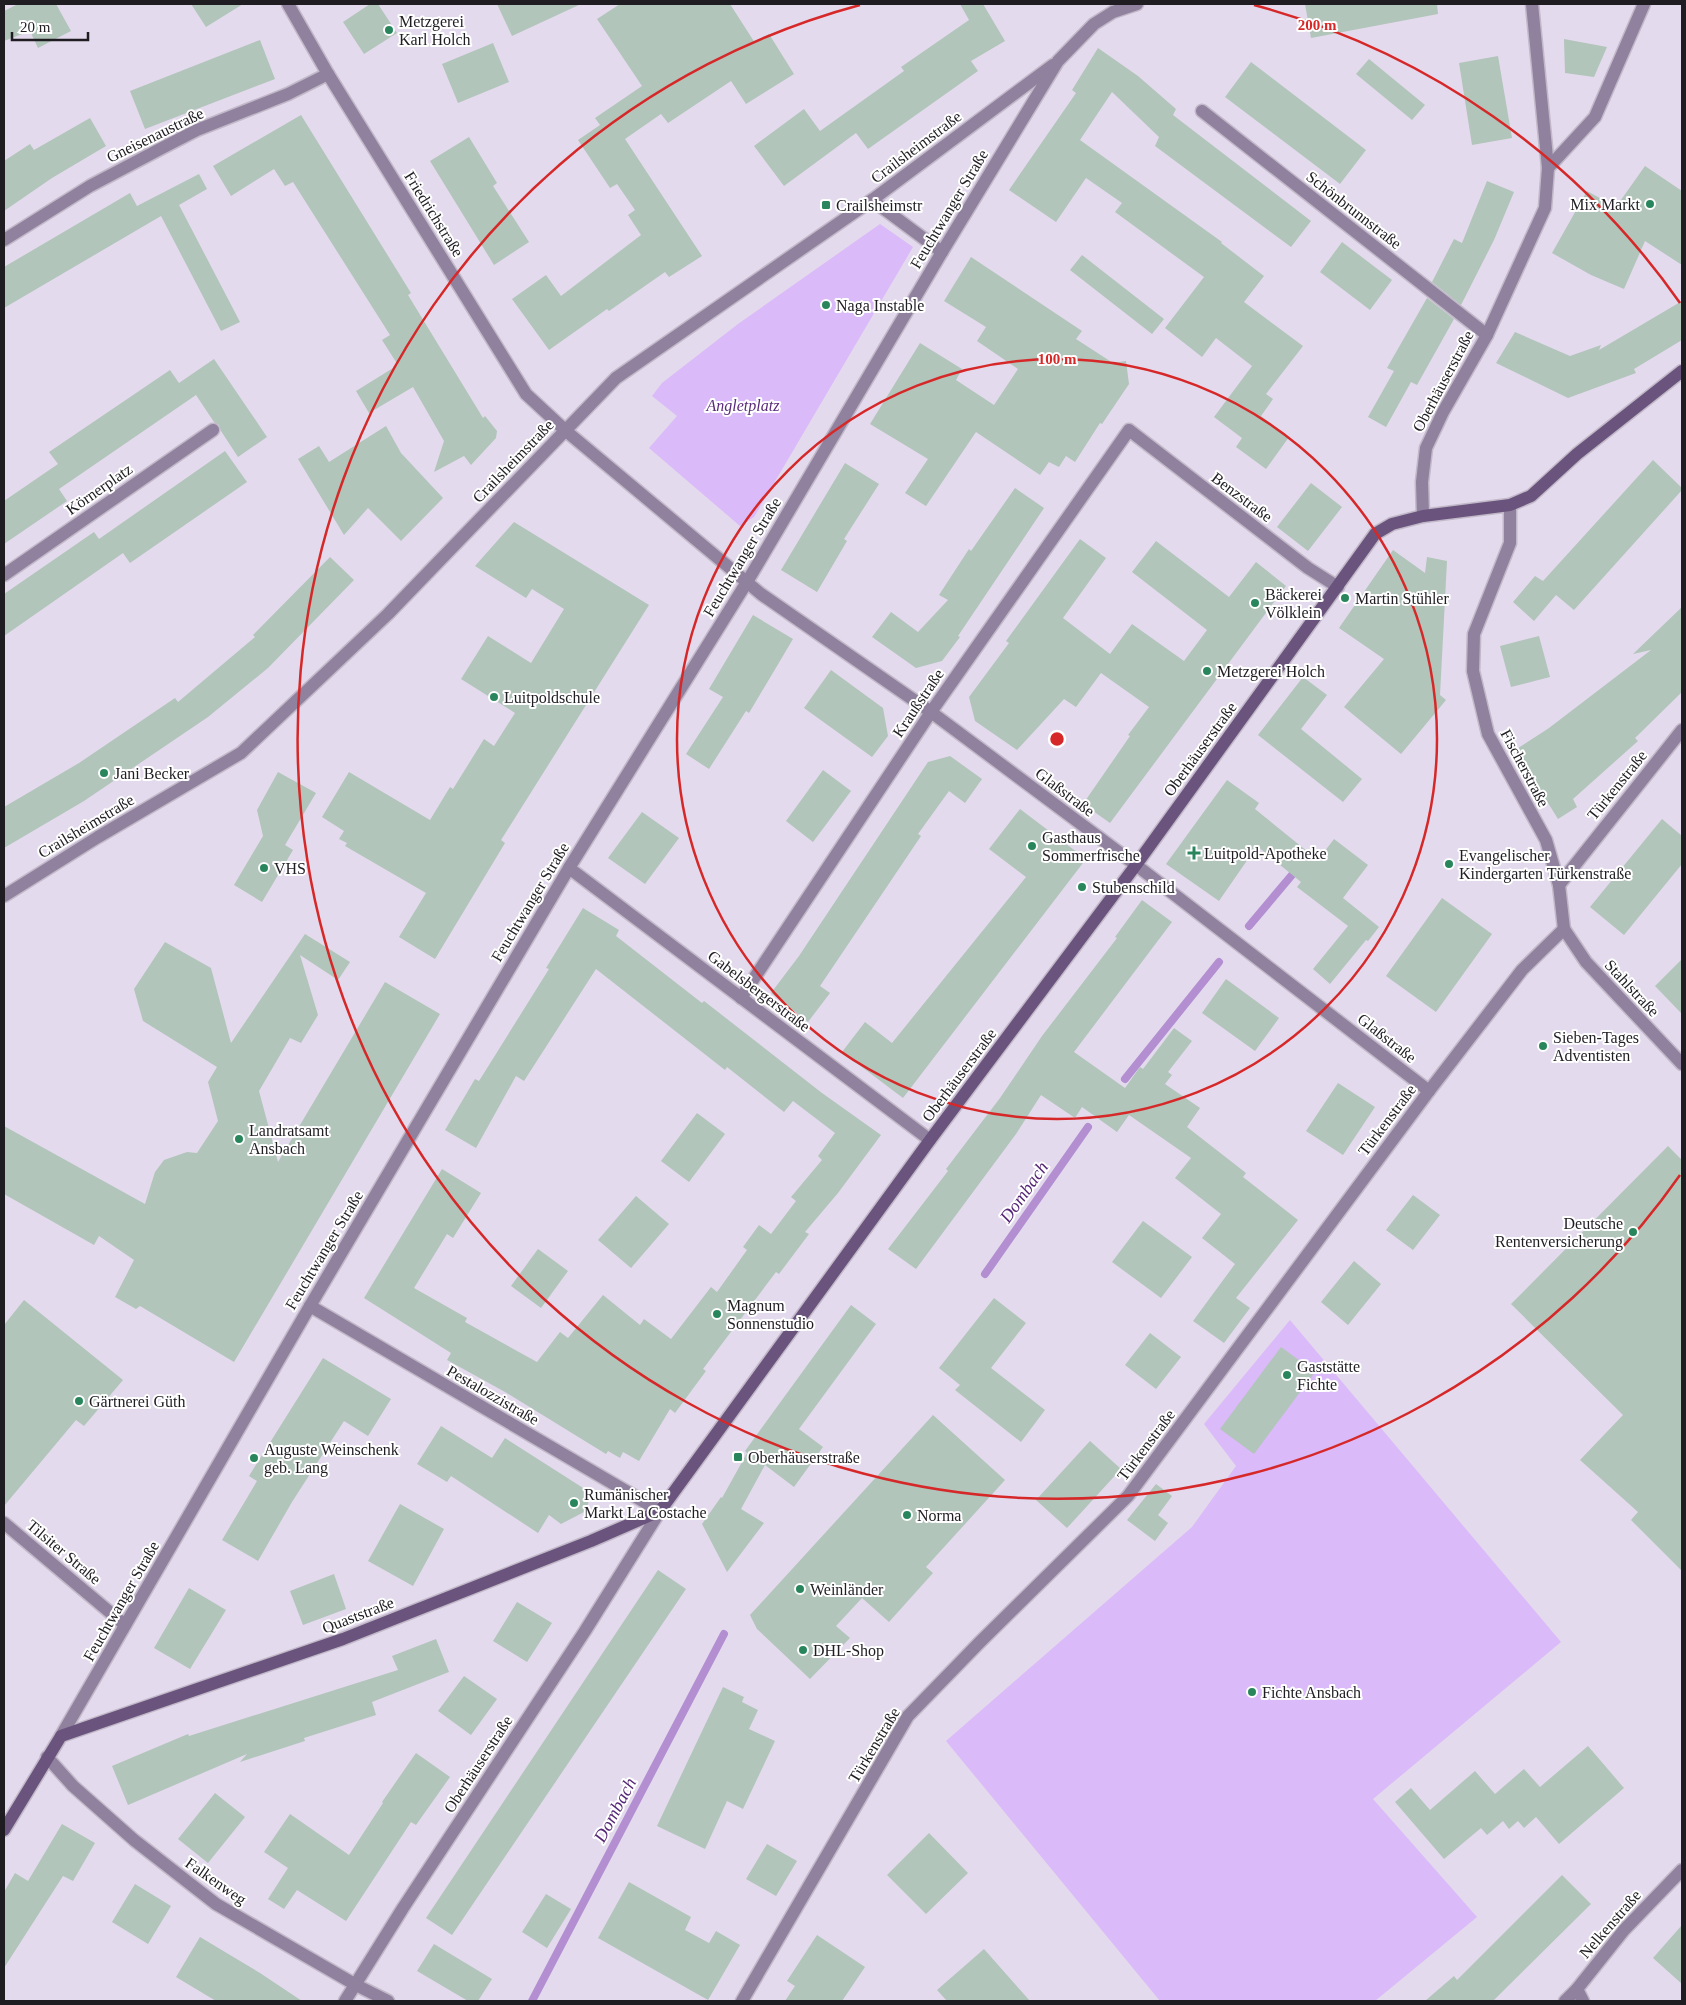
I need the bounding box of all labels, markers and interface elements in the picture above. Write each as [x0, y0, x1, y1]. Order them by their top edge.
scale bar [12, 10, 89, 42]
place label: Metzgerei Karl Holch [399, 13, 471, 48]
text: 200 m [1298, 17, 1337, 33]
text: 20 m [20, 19, 51, 35]
marker: Metzgerei Karl Holch [383, 24, 395, 36]
street label: Gneisenaustraße [104, 104, 206, 166]
street label: Crailsheimstraße [868, 108, 964, 186]
street label: Feuchtwanger Straße [907, 147, 992, 272]
street label: Friedrichstraße [401, 168, 467, 260]
street label: Schönbrunnstraße [1303, 168, 1405, 252]
place label: Mix Markt [1570, 196, 1641, 213]
place label: Crailsheimstr [836, 197, 923, 214]
marker: Mix Markt [1644, 198, 1656, 210]
marker: Crailsheimstr [820, 199, 832, 211]
place label: Naga Instable [836, 297, 924, 315]
marker: Naga Instable [820, 299, 832, 311]
street label: Oberhäuserstraße [1409, 328, 1477, 434]
text: 100 m [1038, 351, 1077, 367]
park label: Angletplatz [706, 397, 780, 415]
street label: Crailsheimstraße [469, 416, 557, 506]
street label: Körnerplatz [63, 460, 136, 519]
street label: Benzstraße [1209, 469, 1275, 525]
street label: Feuchtwanger Straße [700, 495, 785, 620]
place label: Bäckerei Völklein [1265, 586, 1322, 621]
place label: Martin Stühler [1355, 590, 1449, 607]
marker: Martin Stühler [1339, 592, 1351, 604]
marker: Bäckerei Völklein [1249, 597, 1261, 609]
place label: Metzgerei Holch [1217, 663, 1325, 681]
marker: Metzgerei Holch [1201, 665, 1213, 677]
street label: Kraußstraße [889, 666, 947, 740]
place label: Luitpoldschule [504, 689, 600, 707]
marker: Luitpoldschule [488, 691, 500, 703]
street label: Oberhäuserstraße [1160, 699, 1240, 799]
street label: Fischerstraße [1497, 726, 1553, 810]
centre of rings [1048, 730, 1066, 748]
street label: Türkenstraße [1584, 747, 1650, 823]
street label: Glaßstraße [1032, 764, 1098, 820]
place label: Jani Becker [114, 765, 190, 782]
marker: Jani Becker [98, 767, 110, 779]
street label: Crailsheimstraße [35, 791, 137, 861]
place label: Gasthaus Sommerfrische [1042, 829, 1140, 864]
street label: Feuchtwanger Straße [488, 840, 573, 965]
marker: Gasthaus Sommerfrische [1026, 840, 1038, 852]
place label: Luitpold-Apotheke [1204, 845, 1327, 863]
marker: Luitpold-Apotheke [1188, 847, 1200, 859]
place label: Evangelischer Kindergarten Türkenstraße [1459, 847, 1631, 883]
marker: Evangelischer Kindergarten Türkenstraße [1443, 858, 1455, 870]
place label: VHS [274, 860, 306, 877]
marker: VHS [258, 862, 270, 874]
place label: Stubenschild [1092, 879, 1175, 896]
marker: Stubenschild [1076, 881, 1088, 893]
street label: Gabelsbergerstraße [704, 947, 813, 1036]
street label: Stahlstraße [1602, 956, 1662, 1020]
street label: Glaßstraße [1354, 1010, 1420, 1066]
street label: Oberhäuserstraße [919, 1025, 999, 1125]
place label: Sieben-Tages Adventisten [1553, 1029, 1639, 1064]
marker: Sieben-Tages Adventisten [1537, 1040, 1549, 1052]
street label: Türkenstraße [1355, 1081, 1419, 1159]
place label: Landratsamt Ansbach [249, 1122, 330, 1157]
marker: Landratsamt Ansbach [233, 1133, 245, 1145]
water label: Dombach [995, 1158, 1052, 1227]
street label: Feuchtwanger Straße [282, 1188, 367, 1313]
place label: Deutsche Rentenversicherung [1495, 1215, 1623, 1251]
marker: Deutsche Rentenversicherung [1627, 1226, 1639, 1238]
place label: Magnum Sonnenstudio [727, 1297, 814, 1332]
marker: Magnum Sonnenstudio [711, 1308, 723, 1320]
place label: Gaststätte Fichte [1297, 1358, 1360, 1393]
street label: Pestalozzistraße [444, 1362, 542, 1428]
marker: Gaststätte Fichte [1281, 1369, 1293, 1381]
place label: Gärtnerei Güth [89, 1393, 185, 1410]
marker: Gärtnerei Güth [73, 1395, 85, 1407]
street label: Türkenstraße [1114, 1406, 1178, 1484]
place label: Auguste Weinschenk geb. Lang [264, 1441, 399, 1477]
place label: Oberhäuserstraße [748, 1449, 860, 1466]
marker: Oberhäuserstraße [732, 1451, 744, 1463]
marker: Auguste Weinschenk geb. Lang [248, 1452, 260, 1464]
place label: Rumänischer Markt La Costache [584, 1486, 707, 1521]
marker: Rumänischer Markt La Costache [568, 1497, 580, 1509]
place label: Norma [917, 1507, 961, 1524]
marker: Norma [901, 1509, 913, 1521]
street label: Tilsiter Straße [24, 1516, 104, 1588]
street label: Feuchtwanger Straße [80, 1538, 163, 1664]
place label: Weinländer [810, 1581, 884, 1598]
marker: Weinländer [794, 1583, 806, 1595]
street label: Quaststraße [320, 1594, 396, 1636]
place label: DHL-Shop [813, 1642, 884, 1660]
marker: DHL-Shop [797, 1644, 809, 1656]
place label: Fichte Ansbach [1262, 1684, 1361, 1701]
marker: Fichte Ansbach [1246, 1686, 1258, 1698]
street label: Türkenstraße [845, 1704, 903, 1786]
street label: Oberhäuserstraße [440, 1712, 516, 1816]
water label: Dombach [589, 1774, 640, 1846]
street label: Falkenweg [182, 1854, 250, 1909]
street label: Nelkenstraße [1576, 1887, 1644, 1961]

